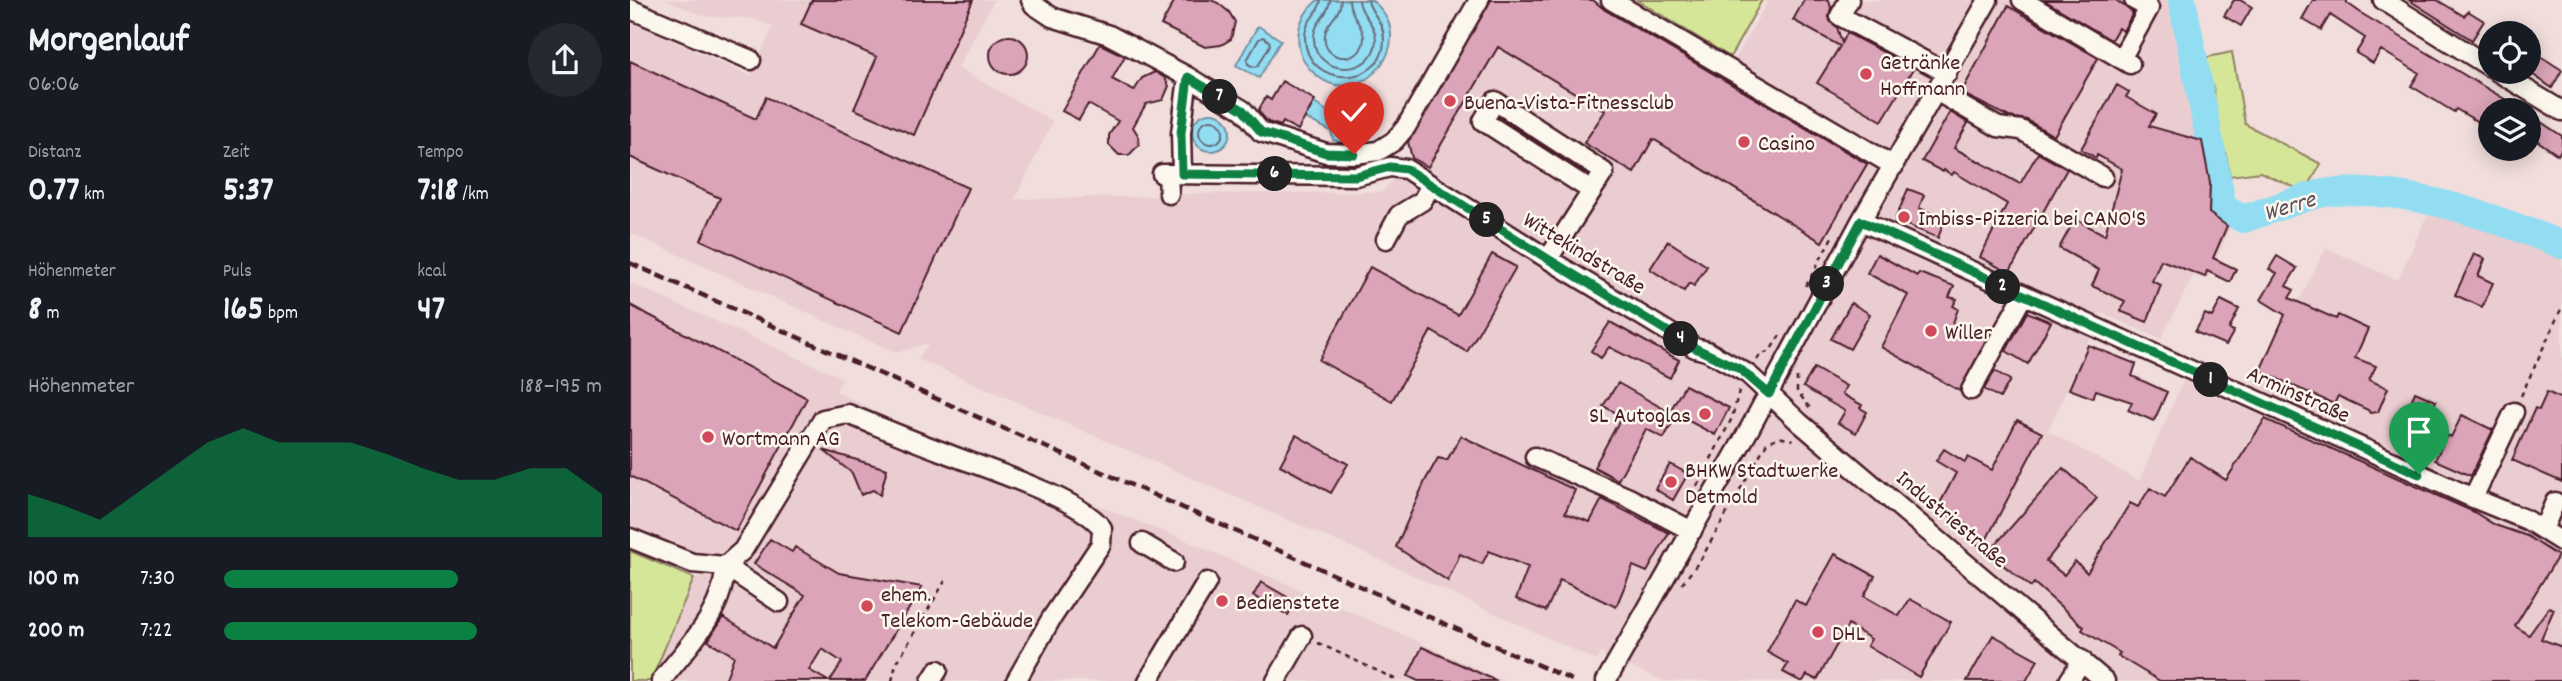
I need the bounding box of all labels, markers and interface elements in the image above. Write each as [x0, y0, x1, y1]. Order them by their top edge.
text: Morgenlauf [28, 15, 189, 70]
map controls [2478, 21, 2541, 161]
button: locate [2478, 21, 2541, 84]
button: share [528, 23, 602, 97]
place label: Getränke Hoffmann [1880, 48, 1965, 107]
marker: Getränke Hoffmann [1858, 66, 1874, 82]
text: 06:06 [28, 69, 79, 102]
pin: 7 [1202, 80, 1238, 114]
pin [1324, 82, 1384, 154]
text: 7 [1216, 83, 1223, 110]
place label: Buena-Vista-Fitnessclub [1464, 88, 1674, 121]
icon: check [1335, 93, 1373, 131]
marker: Buena-Vista-Fitnessclub [1442, 93, 1458, 109]
button: layers [2478, 98, 2541, 161]
place label: Casino [1758, 129, 1815, 162]
marker: Casino [1736, 134, 1752, 150]
text: Distanz [28, 140, 81, 167]
text: Zeit [223, 140, 250, 167]
text: Tempo [417, 140, 464, 167]
pin: 6 [1258, 156, 1292, 192]
text: 6 [1270, 160, 1279, 187]
text: 0.77 [28, 167, 80, 217]
text: 5:37 [223, 167, 274, 217]
text: 7:18 [417, 167, 458, 217]
text: km [80, 182, 105, 209]
text: /km [458, 182, 489, 209]
water label: Werre [2260, 183, 2321, 232]
pin: 5 [1470, 202, 1504, 238]
place label: Imbiss-Pizzeria bei CANO'S [1918, 204, 2146, 237]
street label: Wittekindstraße [1516, 205, 1651, 305]
text: 5 [1482, 206, 1491, 233]
marker: Imbiss-Pizzeria bei CANO'S [1896, 209, 1912, 225]
text: Höhenmeter [28, 259, 116, 286]
text: Puls [223, 259, 252, 286]
text: kcal [417, 259, 446, 286]
pin: 3 [1810, 266, 1844, 302]
text: 3 [1822, 270, 1831, 297]
pin: 2 [1986, 270, 2020, 304]
text: 2 [1998, 273, 2007, 300]
text: 8 [28, 286, 42, 336]
text: 165 [223, 286, 264, 336]
text: 47 [417, 286, 445, 336]
text: m [42, 301, 59, 328]
text: bpm [264, 301, 298, 328]
place label: Willer [1945, 318, 1992, 351]
pin: 4 [1664, 322, 1698, 356]
marker: Willer [1923, 323, 1939, 339]
text: 4 [1677, 325, 1684, 352]
street label: Arminstraße [2240, 359, 2355, 434]
pin: 1 [2194, 362, 2228, 398]
text: 1 [2208, 366, 2213, 393]
text: Höhenmeter [28, 371, 134, 404]
text: 188–195 m [520, 371, 602, 404]
place label: SL Autoglas [1589, 401, 1691, 434]
pin [2389, 402, 2449, 474]
marker: SL Autoglas [1697, 406, 1713, 422]
icon: arrive [2400, 413, 2438, 451]
place label: Wortmann AG [722, 424, 840, 457]
marker: Wortmann AG [700, 429, 716, 445]
place label: BHKW Stadtwerke Detmold [1685, 456, 1838, 515]
street label: Industriestraße [1887, 464, 2014, 578]
marker: BHKW Stadtwerke Detmold [1663, 474, 1679, 490]
text: 100 m [28, 563, 79, 596]
text: 7:30 [140, 563, 175, 596]
place label: ehem. Telekom-Gebäude [881, 580, 1033, 639]
place label: Bedienstete [1236, 588, 1340, 621]
marker: Bedienstete [1214, 593, 1230, 609]
marker: ehem. Telekom-Gebäude [859, 598, 875, 614]
text: 200 m [28, 615, 84, 648]
text: 7:22 [140, 615, 173, 648]
place label: DHL [1832, 619, 1866, 652]
marker: DHL [1810, 624, 1826, 640]

